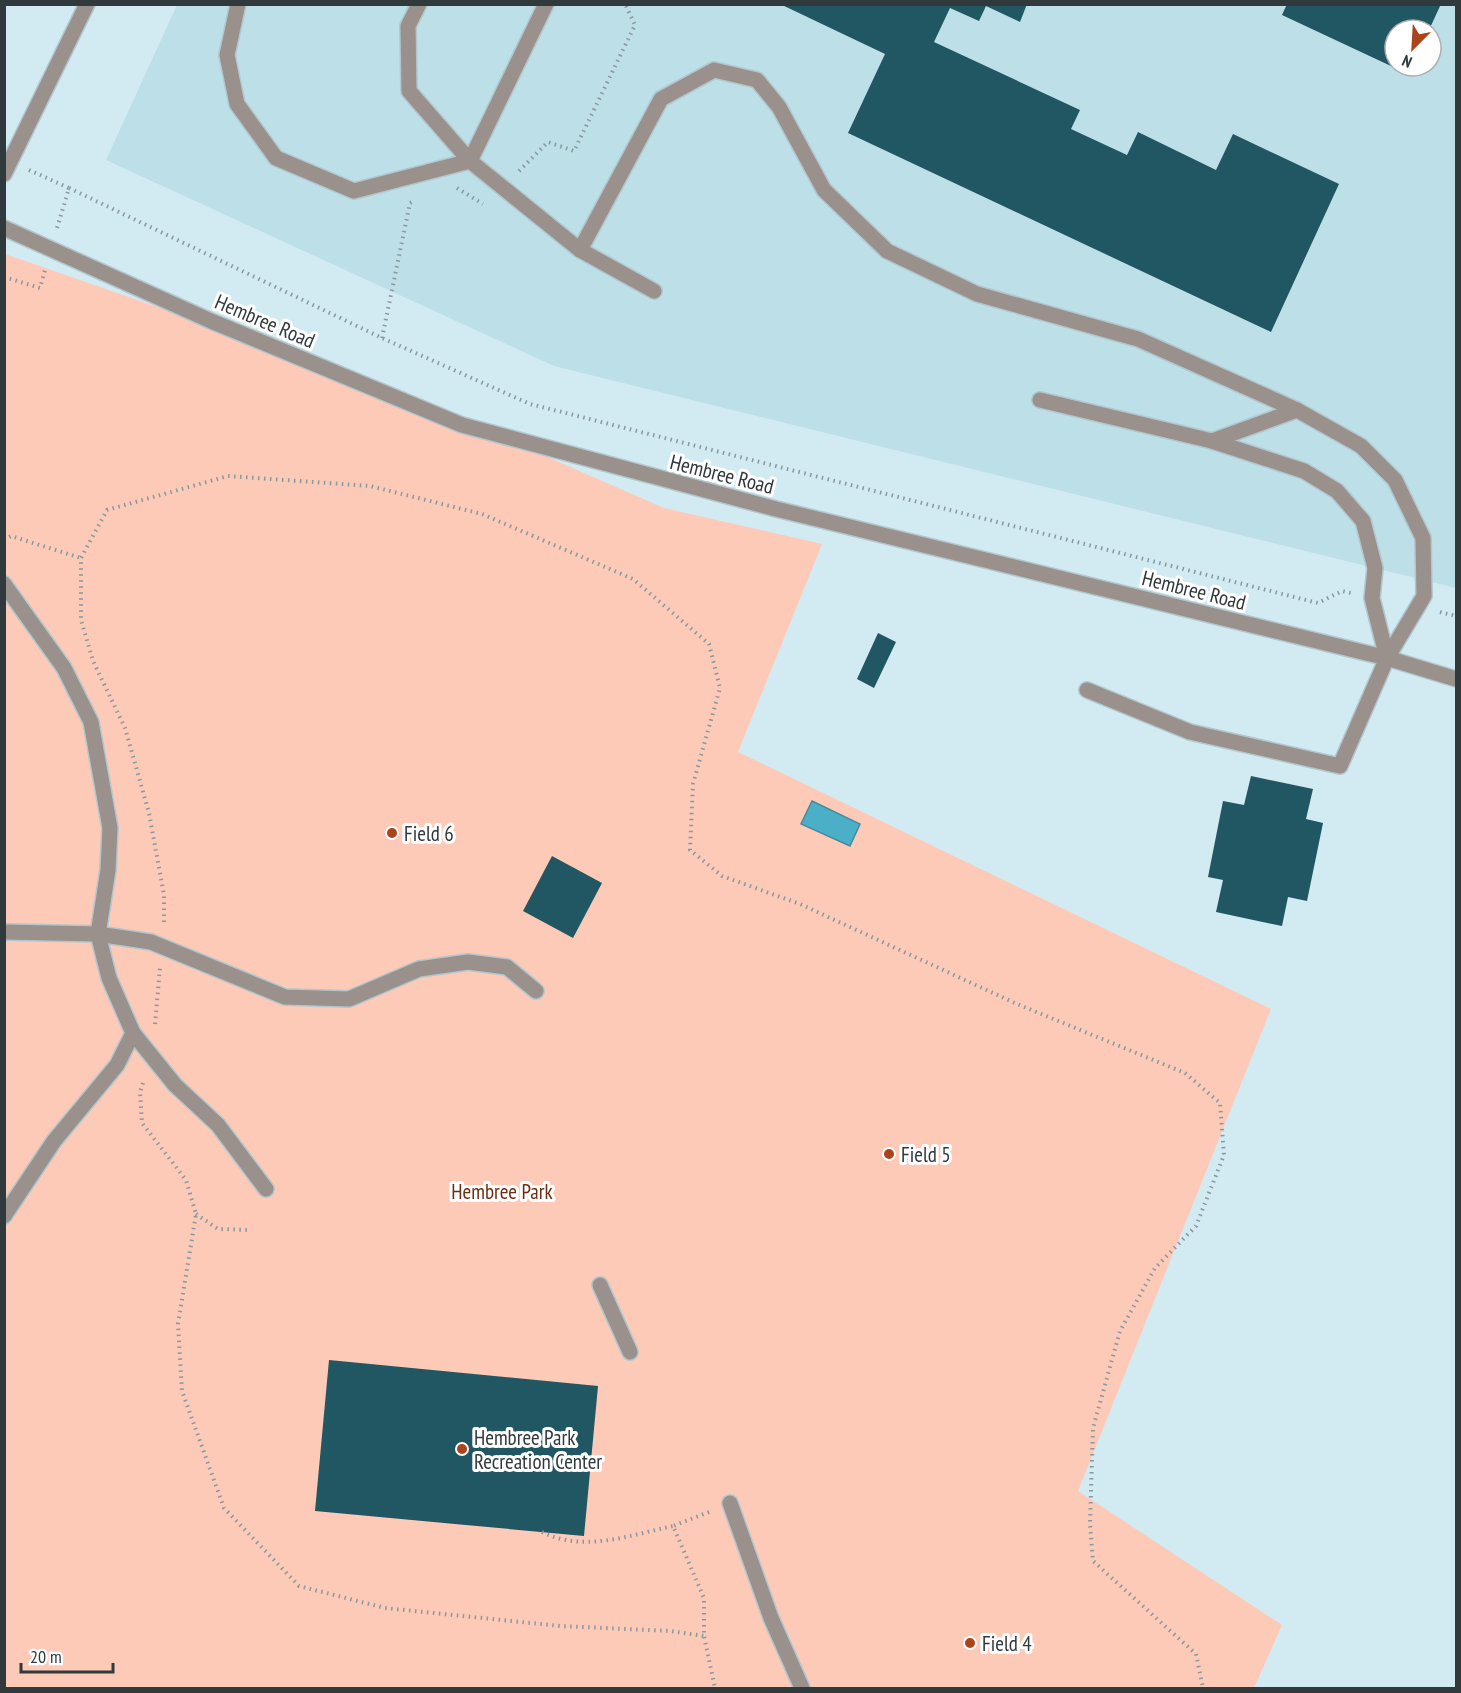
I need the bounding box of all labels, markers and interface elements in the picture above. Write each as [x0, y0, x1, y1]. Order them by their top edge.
north arrow [1383, 18, 1443, 78]
text: N [1399, 51, 1415, 73]
street label: Hembree Road [211, 288, 319, 354]
street label: Hembree Road [667, 448, 777, 500]
street label: Hembree Road [1139, 564, 1249, 616]
place label: Field 6 [404, 820, 454, 847]
marker: Field 6 [385, 826, 399, 840]
place label: Field 5 [901, 1141, 951, 1168]
marker: Field 5 [882, 1147, 896, 1161]
park label: Hembree Park [451, 1178, 553, 1205]
place label: Hembree Park Recreation Center [474, 1424, 602, 1475]
marker: Hembree Park Recreation Center [455, 1442, 469, 1456]
place label: Field 4 [982, 1630, 1032, 1657]
scale bar [21, 1636, 112, 1674]
marker: Field 4 [963, 1636, 977, 1650]
text: 20 m [30, 1645, 62, 1668]

